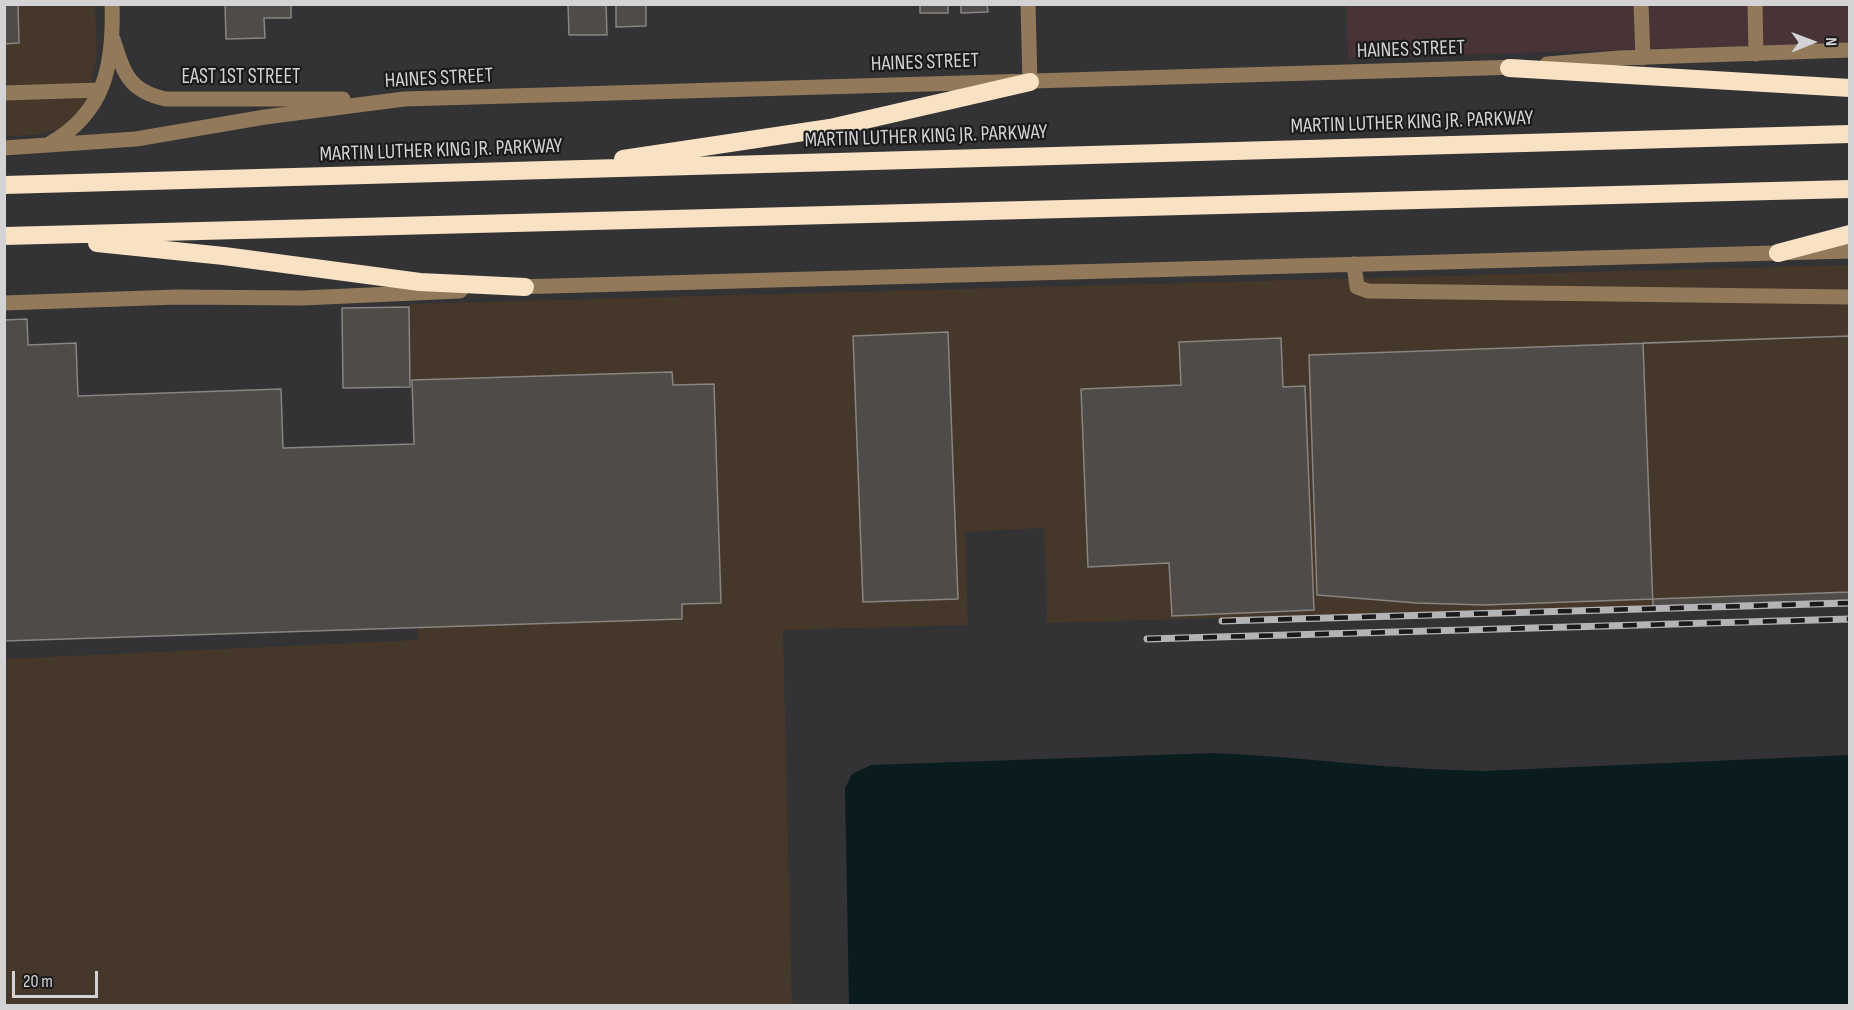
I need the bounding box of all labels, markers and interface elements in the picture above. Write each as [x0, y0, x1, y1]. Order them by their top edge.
north arrow [1782, 12, 1842, 72]
street label: HAINES STREET [1356, 36, 1466, 64]
text: N [1821, 37, 1840, 46]
street label: HAINES STREET [870, 49, 980, 77]
street label: HAINES STREET [384, 64, 494, 94]
street label: EAST 1ST STREET [181, 65, 301, 91]
street label: MARTIN LUTHER KING JR. PARKWAY [1290, 106, 1534, 140]
street label: MARTIN LUTHER KING JR. PARKWAY [804, 120, 1048, 154]
street label: MARTIN LUTHER KING JR. PARKWAY [319, 134, 563, 168]
scale bar [15, 959, 100, 997]
text: 20 m [23, 971, 53, 992]

